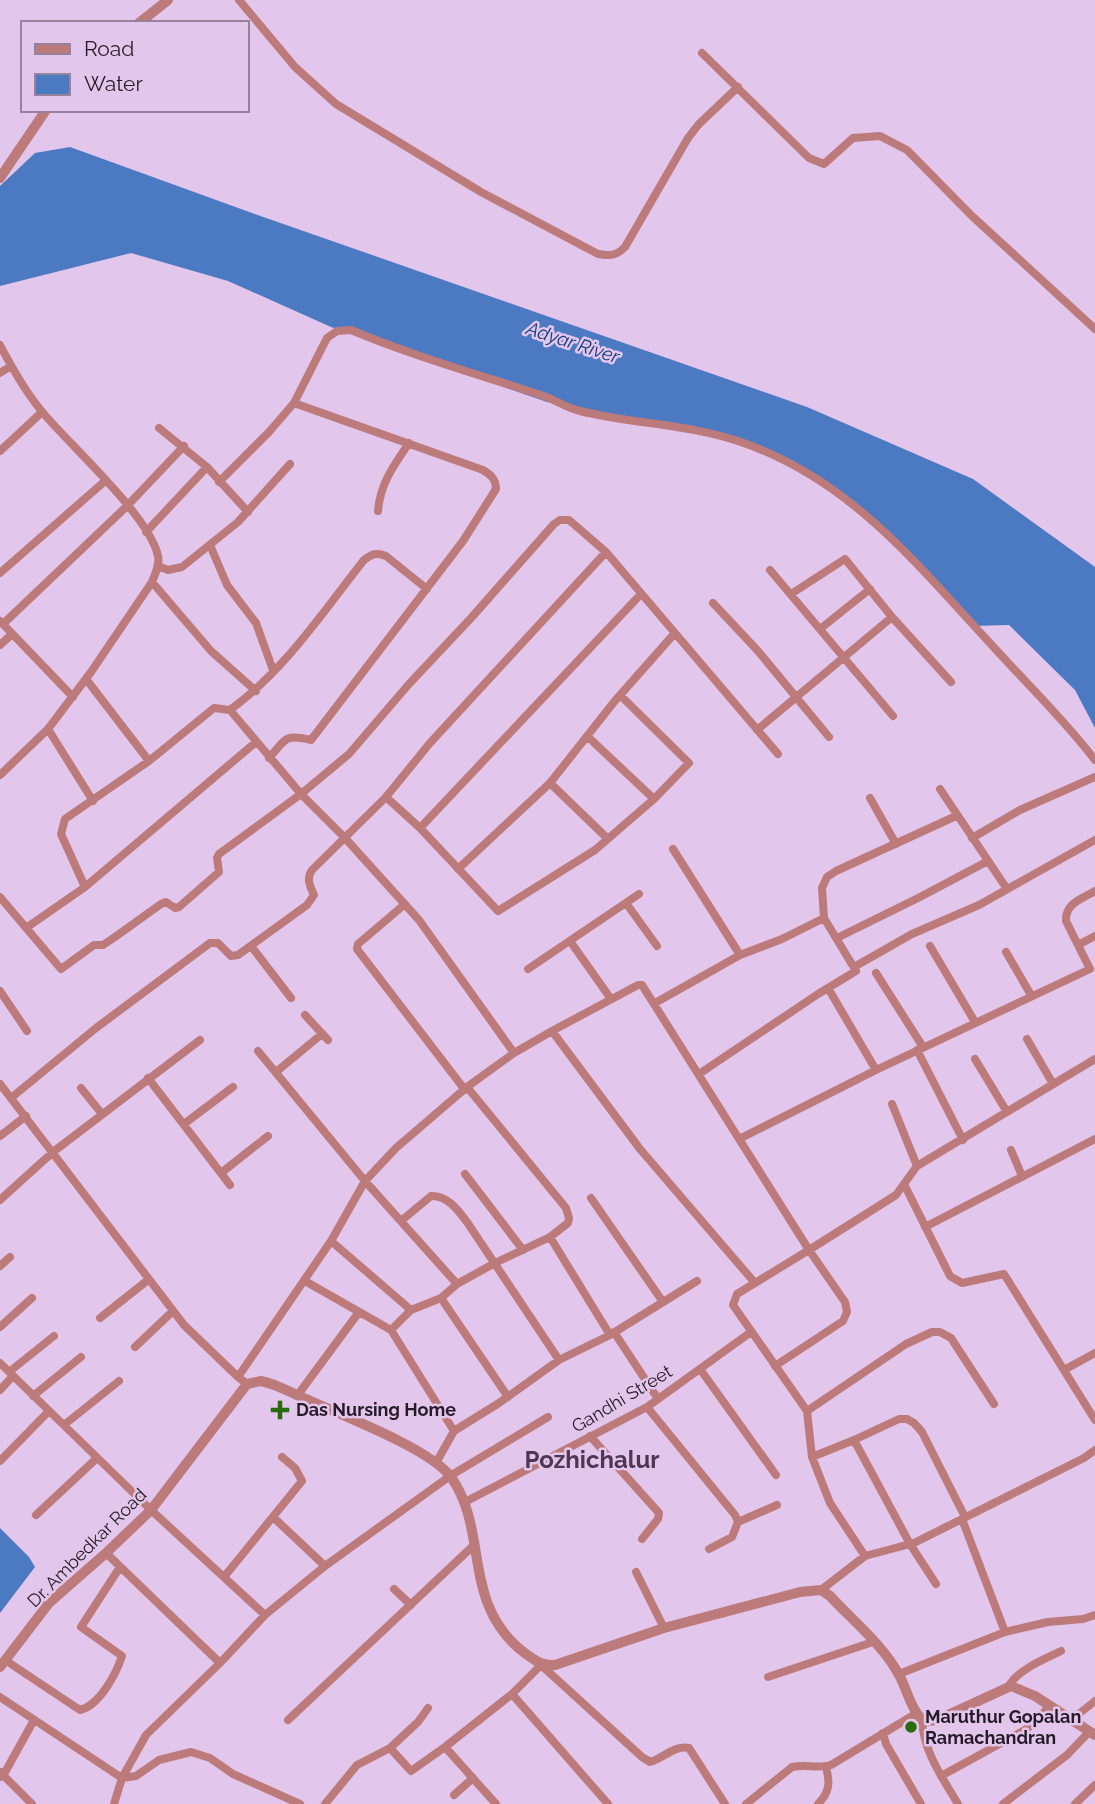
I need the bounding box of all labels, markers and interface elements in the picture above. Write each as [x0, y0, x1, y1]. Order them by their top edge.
legend [21, 21, 248, 112]
text: Road [84, 36, 134, 61]
text: Water [84, 71, 143, 96]
water label: Adyar River [523, 316, 624, 368]
street label: Gandhi Street [568, 1360, 676, 1437]
place label: Das Nursing Home [296, 1399, 456, 1420]
marker: Das Nursing Home [270, 1400, 290, 1420]
district label: Pozhichalur [525, 1445, 660, 1474]
street label: Dr. Ambedkar Road [23, 1484, 150, 1611]
place label: Maruthur Gopalan Ramachandran [925, 1706, 1081, 1748]
marker: Maruthur Gopalan Ramachandran [903, 1719, 919, 1735]

